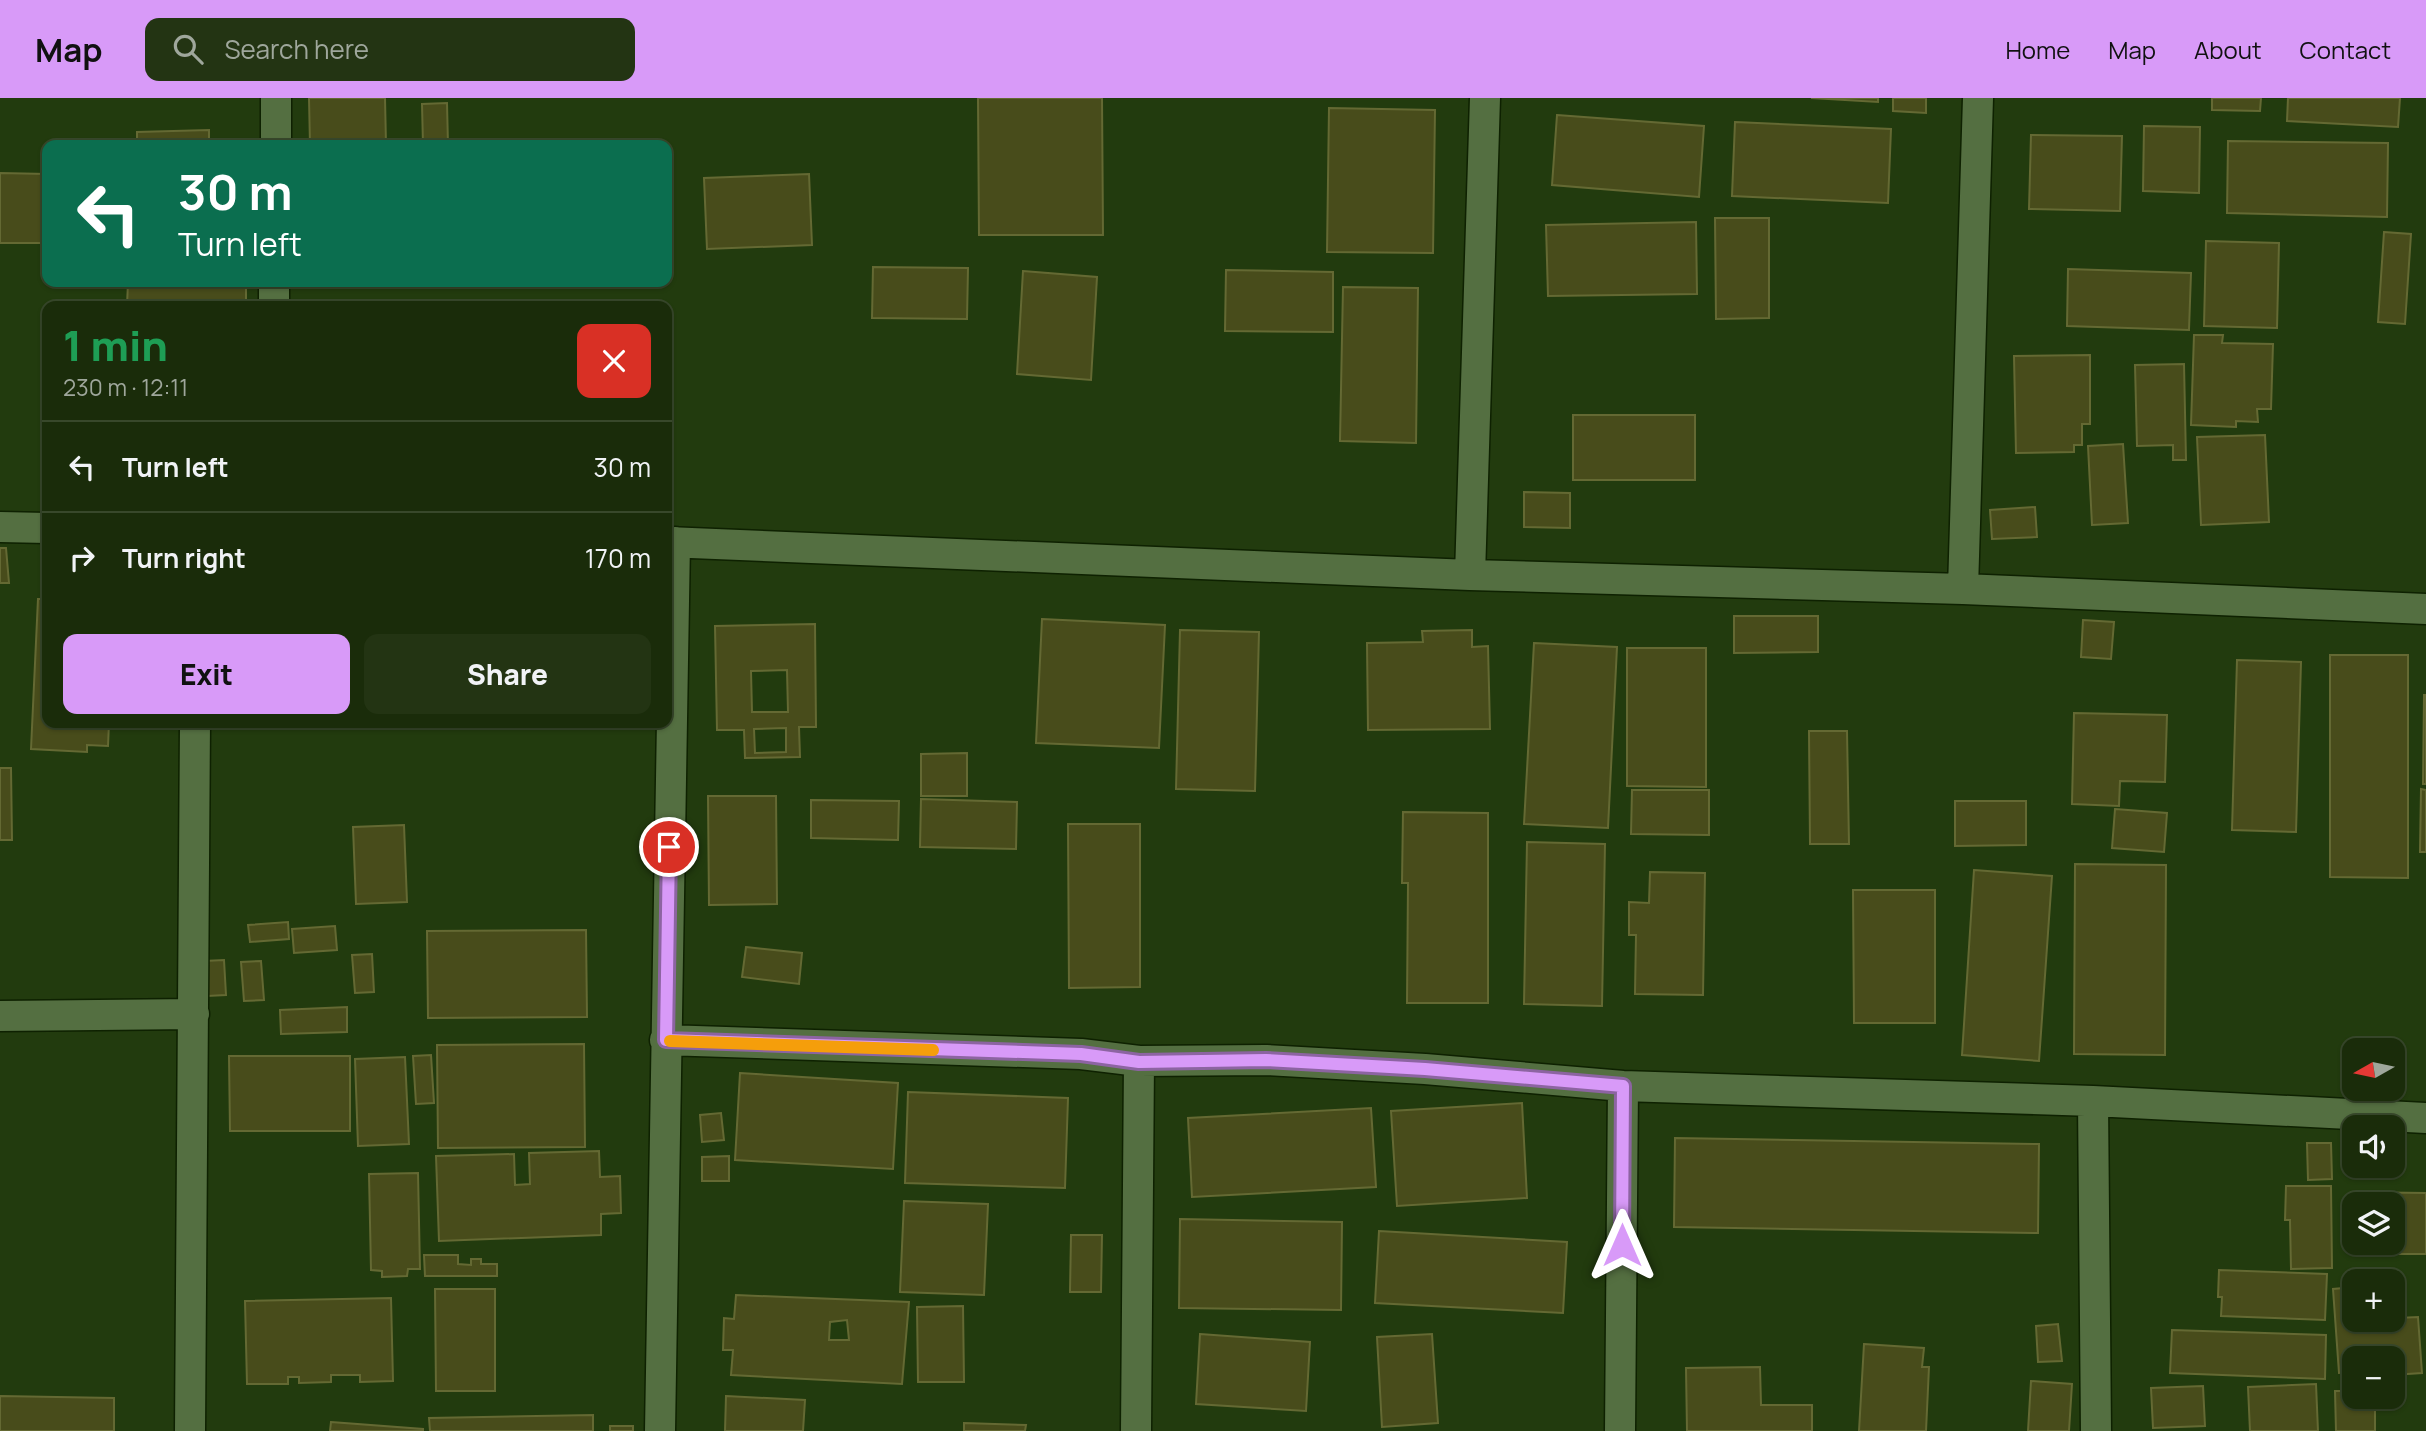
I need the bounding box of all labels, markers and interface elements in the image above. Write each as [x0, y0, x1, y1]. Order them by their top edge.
search box [145, 18, 635, 81]
text: Map [35, 27, 103, 72]
icon: search [169, 30, 207, 68]
text: Search here [225, 31, 369, 67]
text: Home [2005, 33, 2070, 66]
text: Map [2108, 33, 2156, 66]
text: About [2194, 33, 2262, 66]
text: Contact [2300, 33, 2391, 66]
text: 30 m [178, 158, 293, 225]
icon: left [63, 168, 154, 259]
text: Turn left [178, 222, 302, 266]
text: 1 min [63, 316, 168, 374]
button: close [577, 324, 651, 398]
text: 230 m · 12:11 [63, 371, 188, 403]
icon: left [63, 448, 101, 486]
text: Turn left [122, 449, 229, 485]
text: 30 m [594, 449, 651, 485]
icon: right [63, 539, 101, 577]
text: Turn right [122, 540, 246, 576]
text: 170 m [585, 540, 651, 576]
button: Exit [63, 634, 350, 714]
button: Share [364, 634, 651, 714]
pin [639, 817, 699, 877]
icon: arrive [650, 828, 688, 866]
north arrow [2342, 1038, 2404, 1101]
map controls [2342, 1038, 2405, 1409]
button: sound [2342, 1115, 2405, 1178]
button: layers [2342, 1192, 2405, 1255]
position arrow [1585, 1208, 1659, 1282]
button: + [2342, 1269, 2405, 1332]
button: − [2342, 1346, 2405, 1409]

